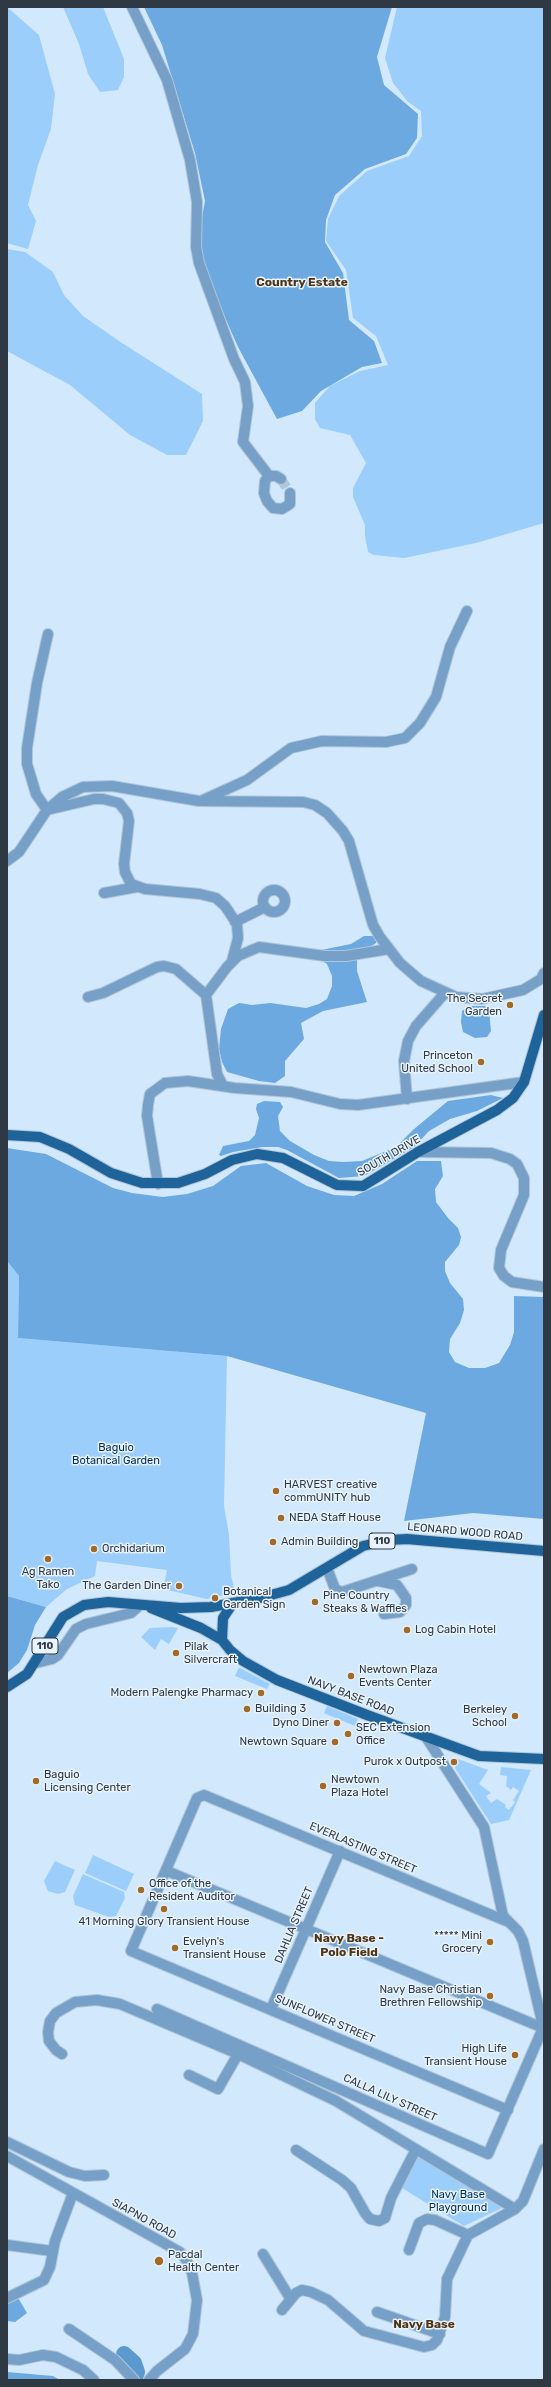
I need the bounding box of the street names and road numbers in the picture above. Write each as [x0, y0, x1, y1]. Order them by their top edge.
street label: SOUTH DRIVE [355, 1133, 423, 1179]
street label: LEONARD WOOD ROAD [407, 1520, 523, 1544]
road number: 110 [369, 1533, 395, 1549]
road number: 110 [32, 1638, 58, 1654]
street label: NAVY BASE ROAD [306, 1673, 396, 1719]
street label: EVERLASTING STREET [307, 1819, 419, 1877]
street label: DAHLIA STREET [272, 1885, 316, 1965]
street label: SUNFLOWER STREET [273, 1992, 377, 2046]
street label: CALLA LILY STREET [341, 2071, 439, 2125]
street label: SIAPNO ROAD [110, 2196, 178, 2242]

